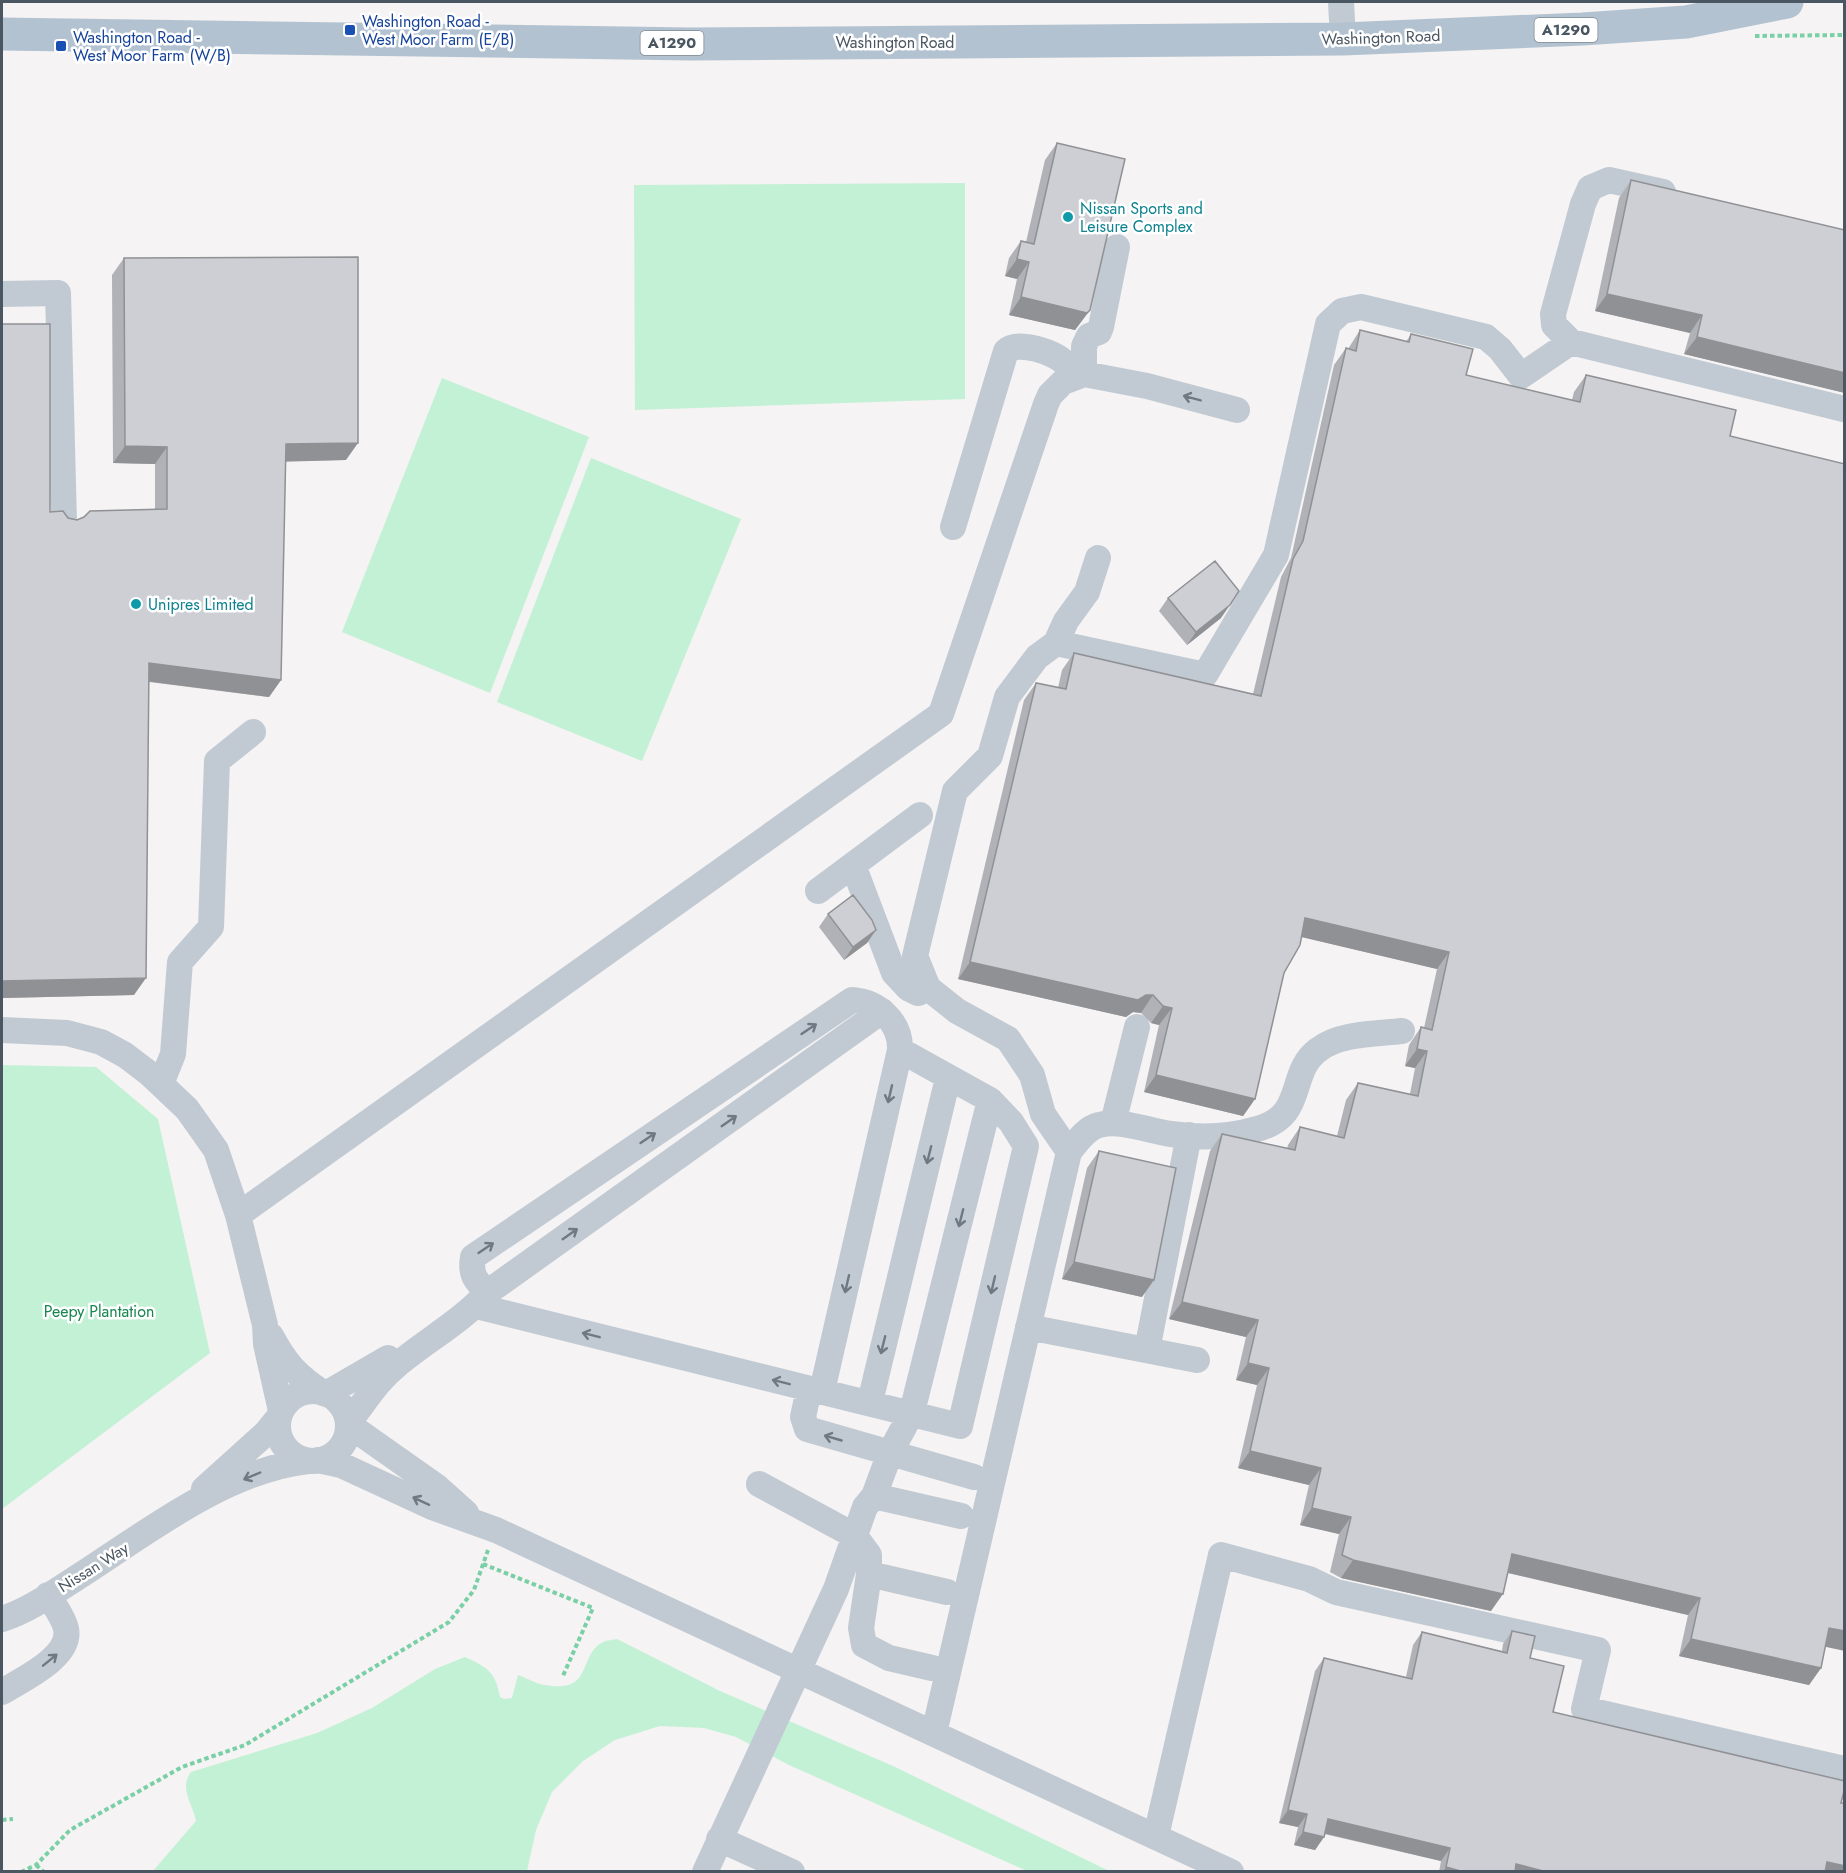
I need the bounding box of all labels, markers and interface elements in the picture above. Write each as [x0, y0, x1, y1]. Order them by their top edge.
place label: Washington Road - West Moor Farm (E/B) [362, 10, 514, 51]
road number: A1290 [1534, 18, 1598, 42]
marker: Washington Road - West Moor Farm (E/B) [343, 23, 357, 37]
street label: Washington Road [1321, 24, 1441, 51]
place label: Washington Road - West Moor Farm (W/B) [73, 26, 231, 67]
road number: A1290 [640, 31, 704, 55]
street label: Washington Road [836, 31, 954, 54]
marker: Washington Road - West Moor Farm (W/B) [54, 39, 68, 53]
place label: Nissan Sports and Leisure Complex [1080, 197, 1203, 238]
marker: Nissan Sports and Leisure Complex [1061, 210, 1075, 224]
one-way arrow [1183, 392, 1202, 403]
place label: Unipres Limited [148, 593, 254, 616]
marker: Unipres Limited [129, 597, 143, 611]
one-way arrow [801, 1023, 817, 1035]
one-way arrow [884, 1083, 895, 1103]
one-way arrow [720, 1115, 736, 1127]
one-way arrow [639, 1132, 655, 1144]
one-way arrow [923, 1145, 934, 1164]
one-way arrow [954, 1208, 966, 1227]
one-way arrow [561, 1228, 577, 1240]
one-way arrow [478, 1241, 495, 1254]
one-way arrow [840, 1274, 852, 1293]
one-way arrow [987, 1275, 999, 1294]
park label: Peepy Plantation [44, 1300, 154, 1323]
one-way arrow [582, 1328, 601, 1340]
one-way arrow [877, 1335, 889, 1354]
one-way arrow [771, 1375, 790, 1387]
one-way arrow [824, 1432, 843, 1443]
one-way arrow [244, 1471, 262, 1482]
one-way arrow [412, 1495, 430, 1507]
street label: Nissan Way [54, 1536, 134, 1598]
one-way arrow [42, 1654, 58, 1667]

